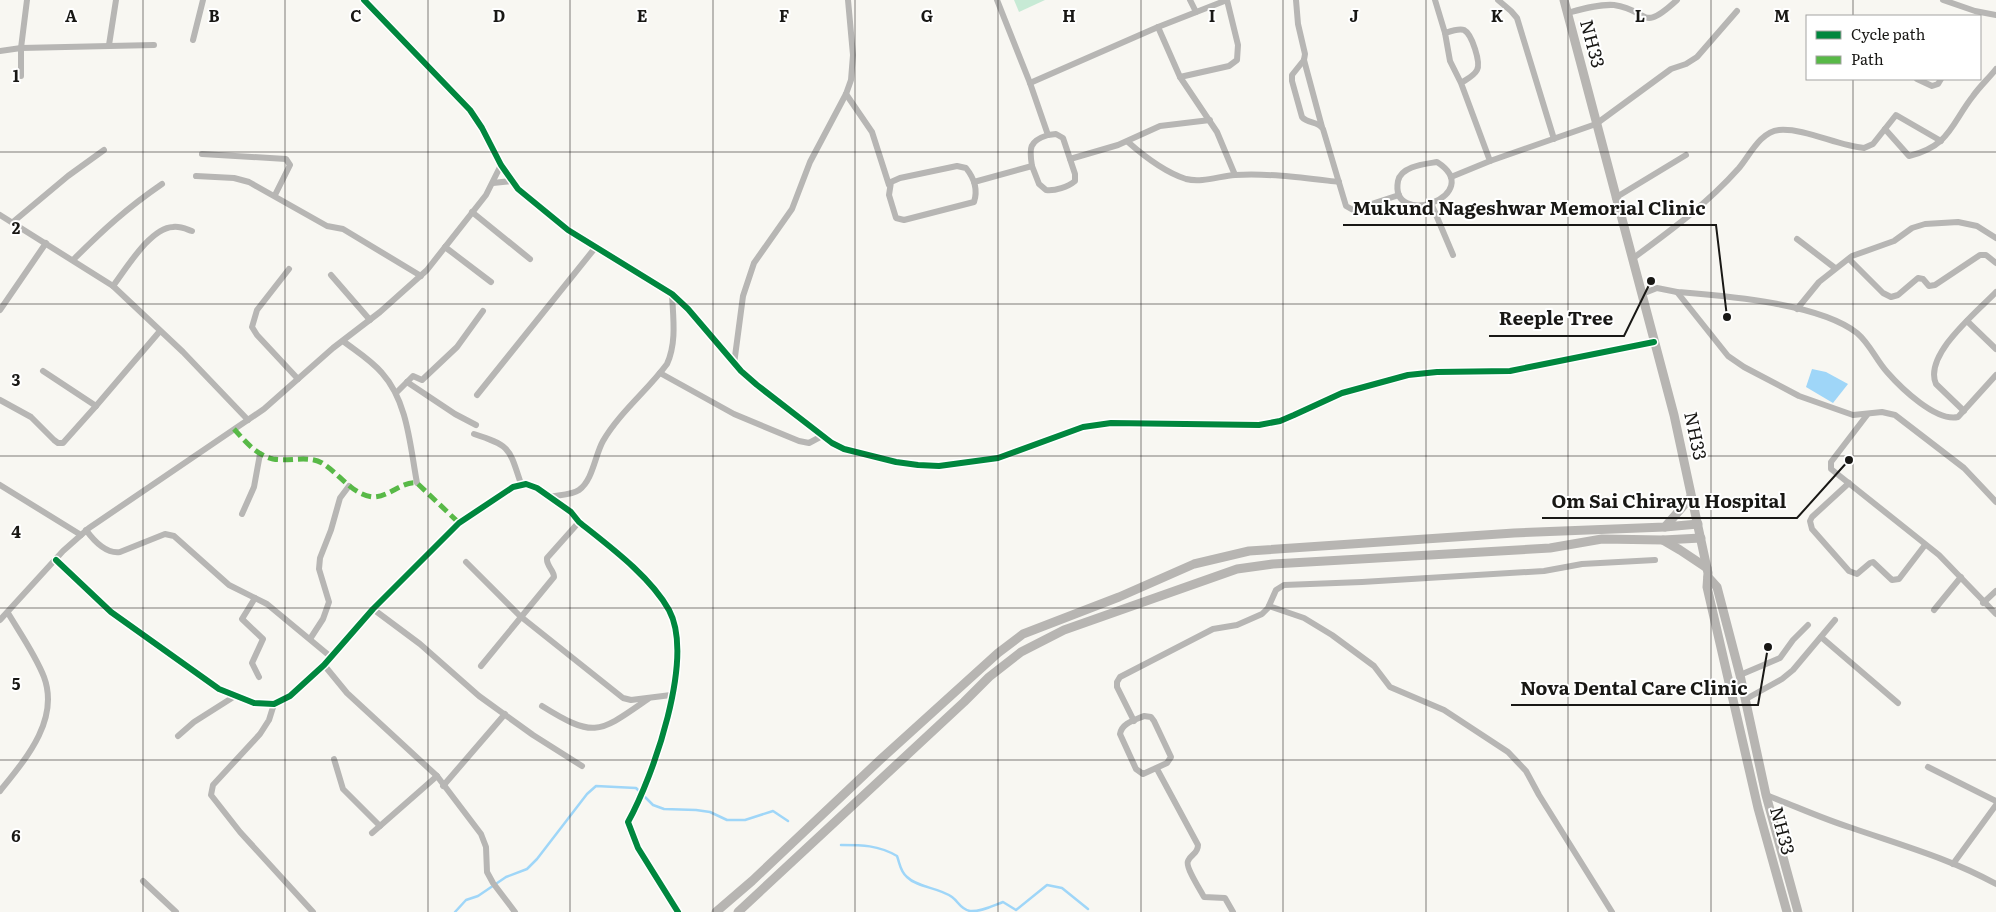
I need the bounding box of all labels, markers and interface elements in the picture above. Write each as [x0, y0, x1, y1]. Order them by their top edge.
text: A [65, 3, 77, 27]
text: B [208, 3, 220, 27]
text: C [350, 3, 362, 27]
text: D [493, 3, 505, 27]
text: E [637, 3, 648, 27]
text: F [779, 3, 789, 27]
text: G [921, 3, 933, 27]
text: H [1062, 3, 1076, 27]
text: I [1209, 3, 1215, 27]
text: J [1349, 3, 1359, 27]
text: K [1491, 3, 1504, 27]
text: L [1635, 3, 1645, 27]
text: M [1774, 3, 1790, 27]
legend [1806, 15, 1981, 80]
street label: NH33 [1574, 16, 1613, 71]
text: Cycle path [1851, 22, 1926, 45]
text: Path [1851, 47, 1884, 70]
text: 1 [13, 63, 20, 87]
callout: Mukund Nageshwar Memorial Clinic [1343, 191, 1716, 225]
text: Mukund Nageshwar Memorial Clinic [1352, 193, 1706, 221]
text: 2 [12, 215, 21, 239]
callout: Reeple Tree [1489, 302, 1624, 336]
text: Reeple Tree [1499, 303, 1613, 331]
text: 3 [12, 367, 21, 391]
street label: NH33 [1678, 409, 1715, 463]
callout: Om Sai Chirayu Hospital [1542, 484, 1797, 518]
text: Om Sai Chirayu Hospital [1552, 486, 1787, 514]
text: 4 [11, 519, 21, 543]
text: 5 [12, 671, 21, 695]
callout: Nova Dental Care Clinic [1511, 671, 1758, 705]
text: Nova Dental Care Clinic [1520, 673, 1748, 701]
street label: NH33 [1764, 803, 1803, 858]
text: 6 [11, 823, 21, 847]

